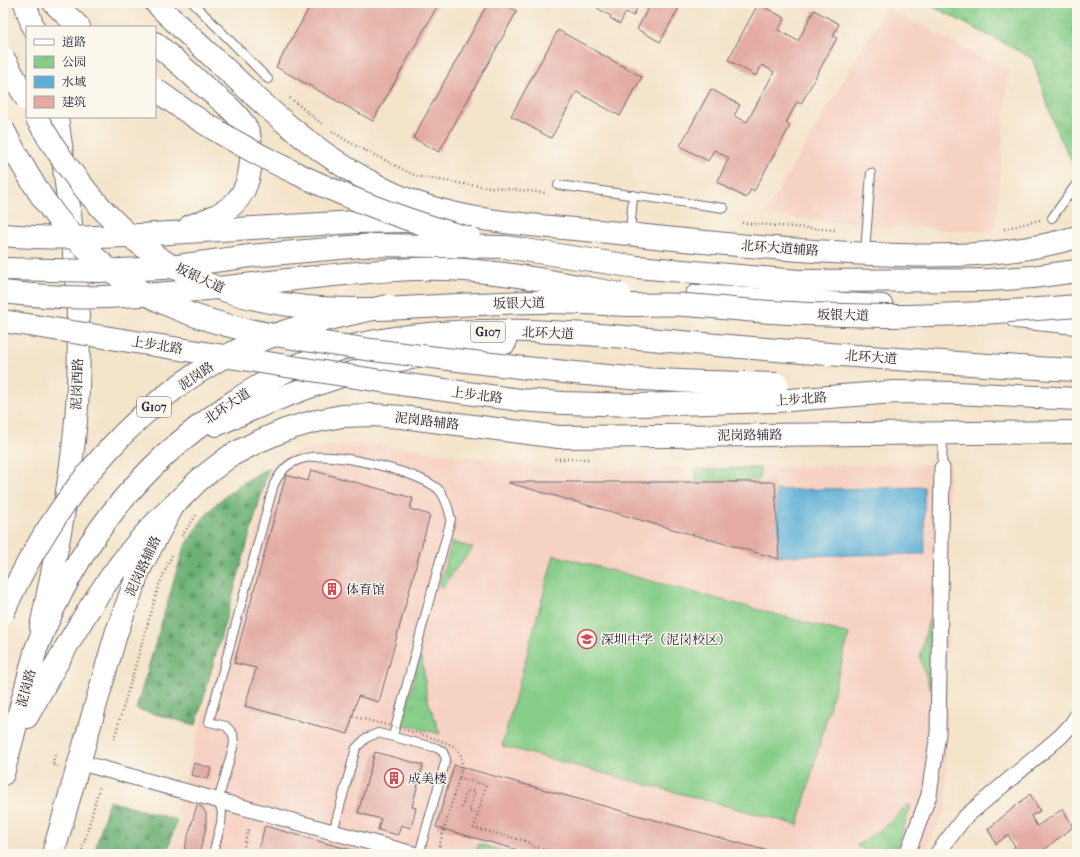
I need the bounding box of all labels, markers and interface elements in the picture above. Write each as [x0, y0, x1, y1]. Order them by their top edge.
legend [26, 26, 156, 118]
text: 道路 [62, 35, 86, 49]
text: 公园 [62, 55, 86, 69]
text: 水域 [62, 75, 86, 89]
text: 建筑 [62, 95, 86, 109]
street label: 北环大道辅路 [741, 238, 819, 258]
street label: 坂银大道 [173, 260, 227, 296]
street label: 坂银大道 [493, 295, 545, 311]
street label: 坂银大道 [817, 307, 869, 323]
road number: G107 [471, 322, 505, 342]
street label: 北环大道 [522, 325, 574, 341]
street label: 上步北路 [130, 334, 184, 356]
street label: 北环大道 [845, 348, 897, 366]
street label: 泥岗西路 [69, 358, 85, 410]
street label: 泥岗路 [176, 359, 216, 393]
street label: 上步北路 [450, 384, 504, 406]
street label: 北环大道 [201, 385, 253, 427]
street label: 上步北路 [775, 390, 827, 408]
road number: G107 [137, 397, 171, 417]
street label: 泥岗路辅路 [394, 410, 460, 432]
street label: 泥岗路辅路 [717, 427, 783, 443]
street label: 泥岗路辅路 [122, 533, 164, 599]
building icon: 体育馆 [321, 578, 343, 600]
place label: 体育馆 [346, 582, 385, 597]
school or university icon: 深圳中学（泥岗校区） [576, 628, 598, 650]
place label: 深圳中学（泥岗校区） [601, 632, 731, 647]
street label: 泥岗路 [14, 667, 38, 709]
building icon: 成美楼 [383, 767, 405, 789]
place label: 成美楼 [408, 771, 447, 786]

